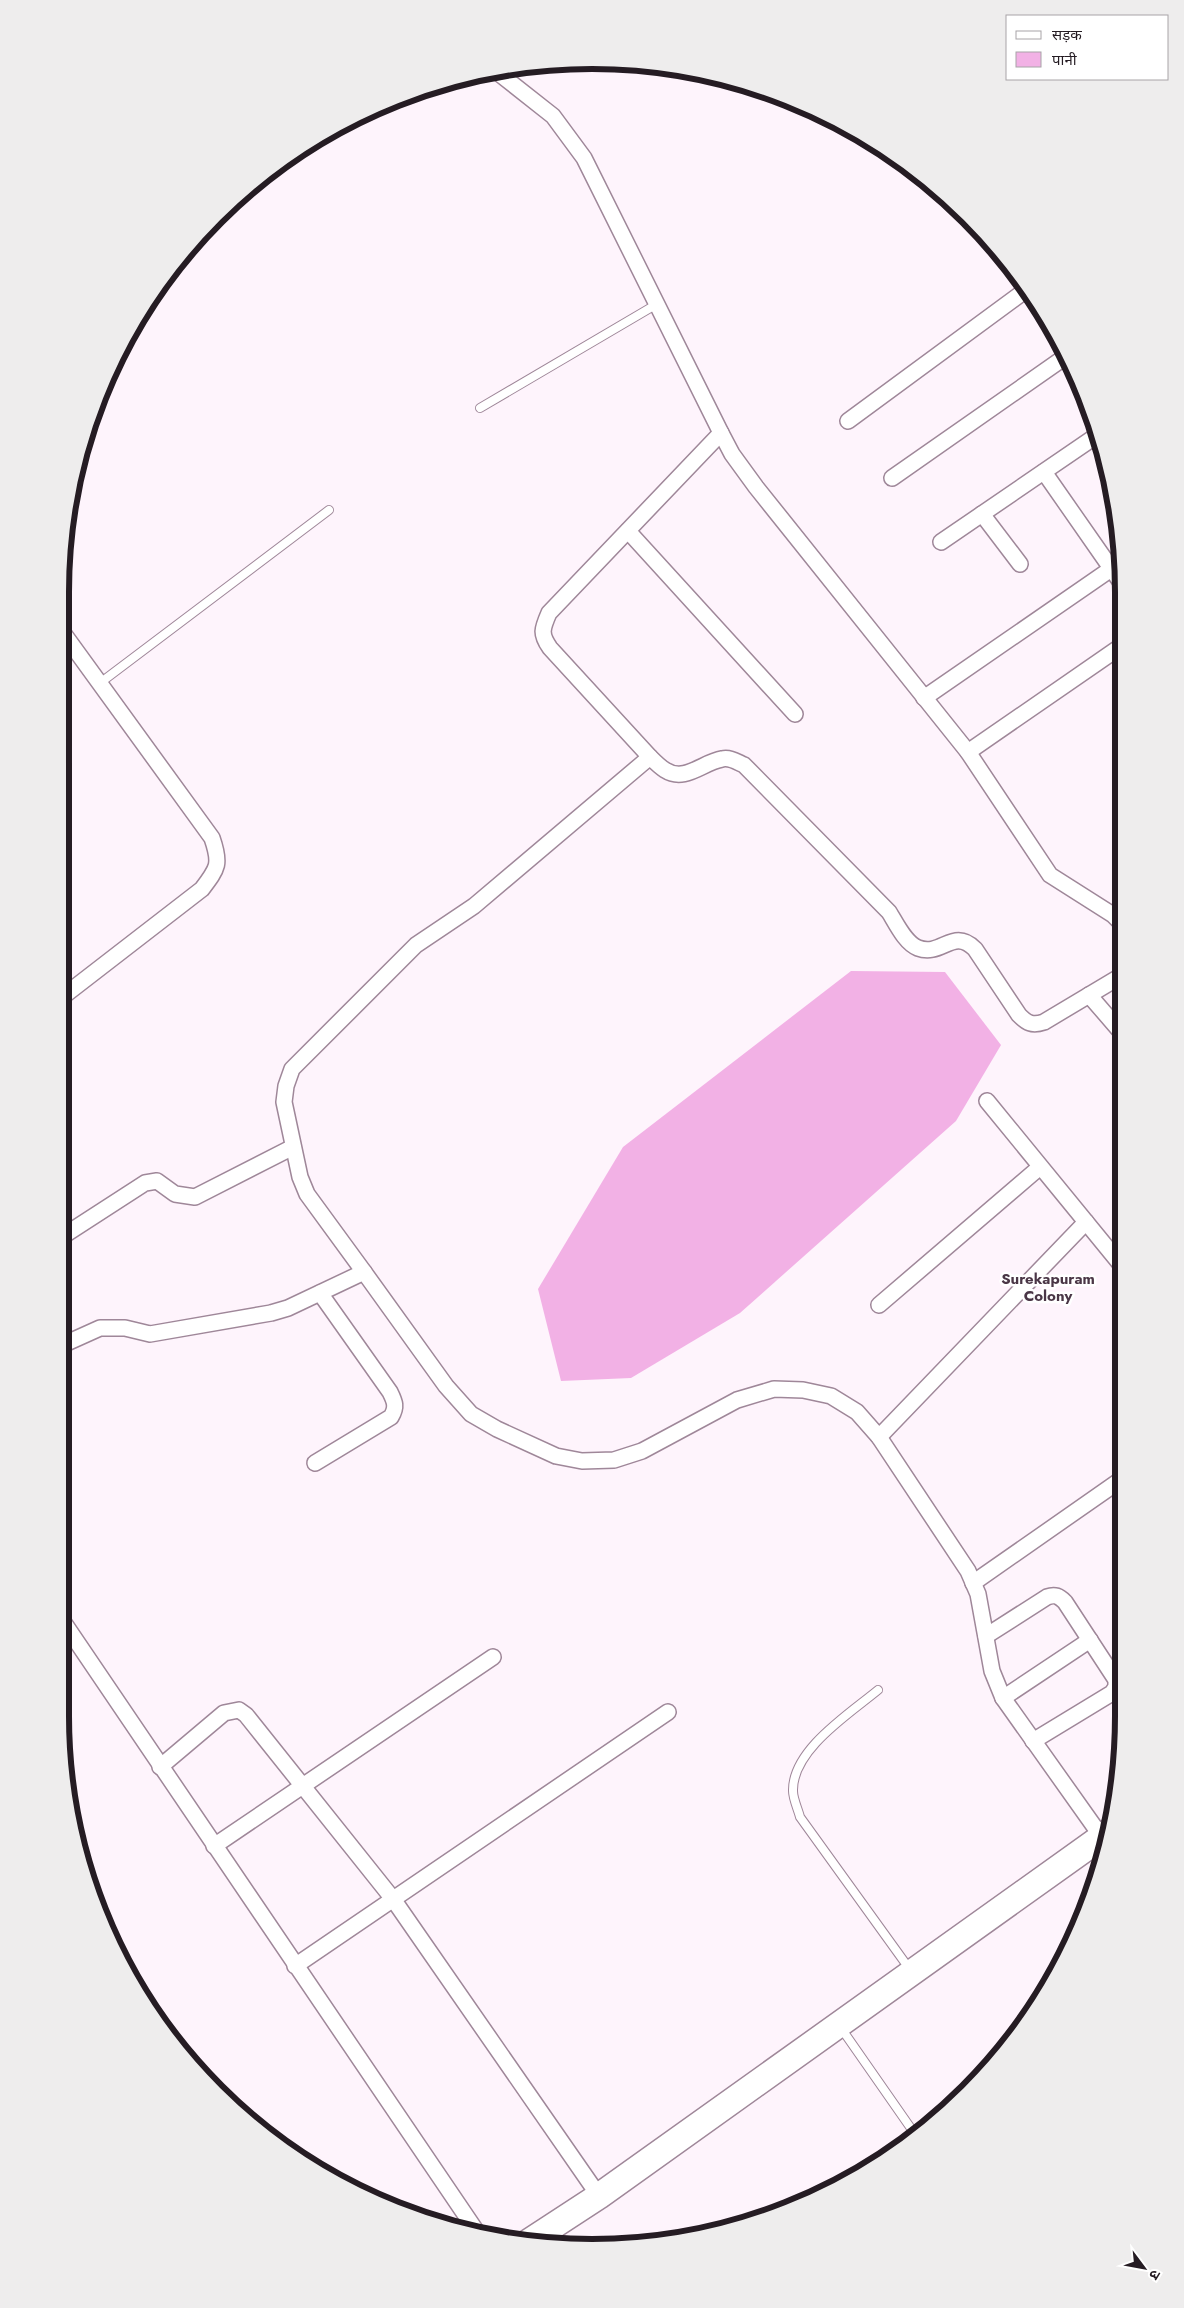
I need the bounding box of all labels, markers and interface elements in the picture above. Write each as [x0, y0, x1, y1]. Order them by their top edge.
legend [1006, 15, 1169, 80]
text: सड़क [1052, 24, 1082, 46]
text: पानी [1052, 49, 1078, 71]
district label: Surekapuram Colony [1001, 1268, 1095, 1307]
north arrow [1119, 2243, 1169, 2293]
text: उ [1144, 2266, 1166, 2284]

